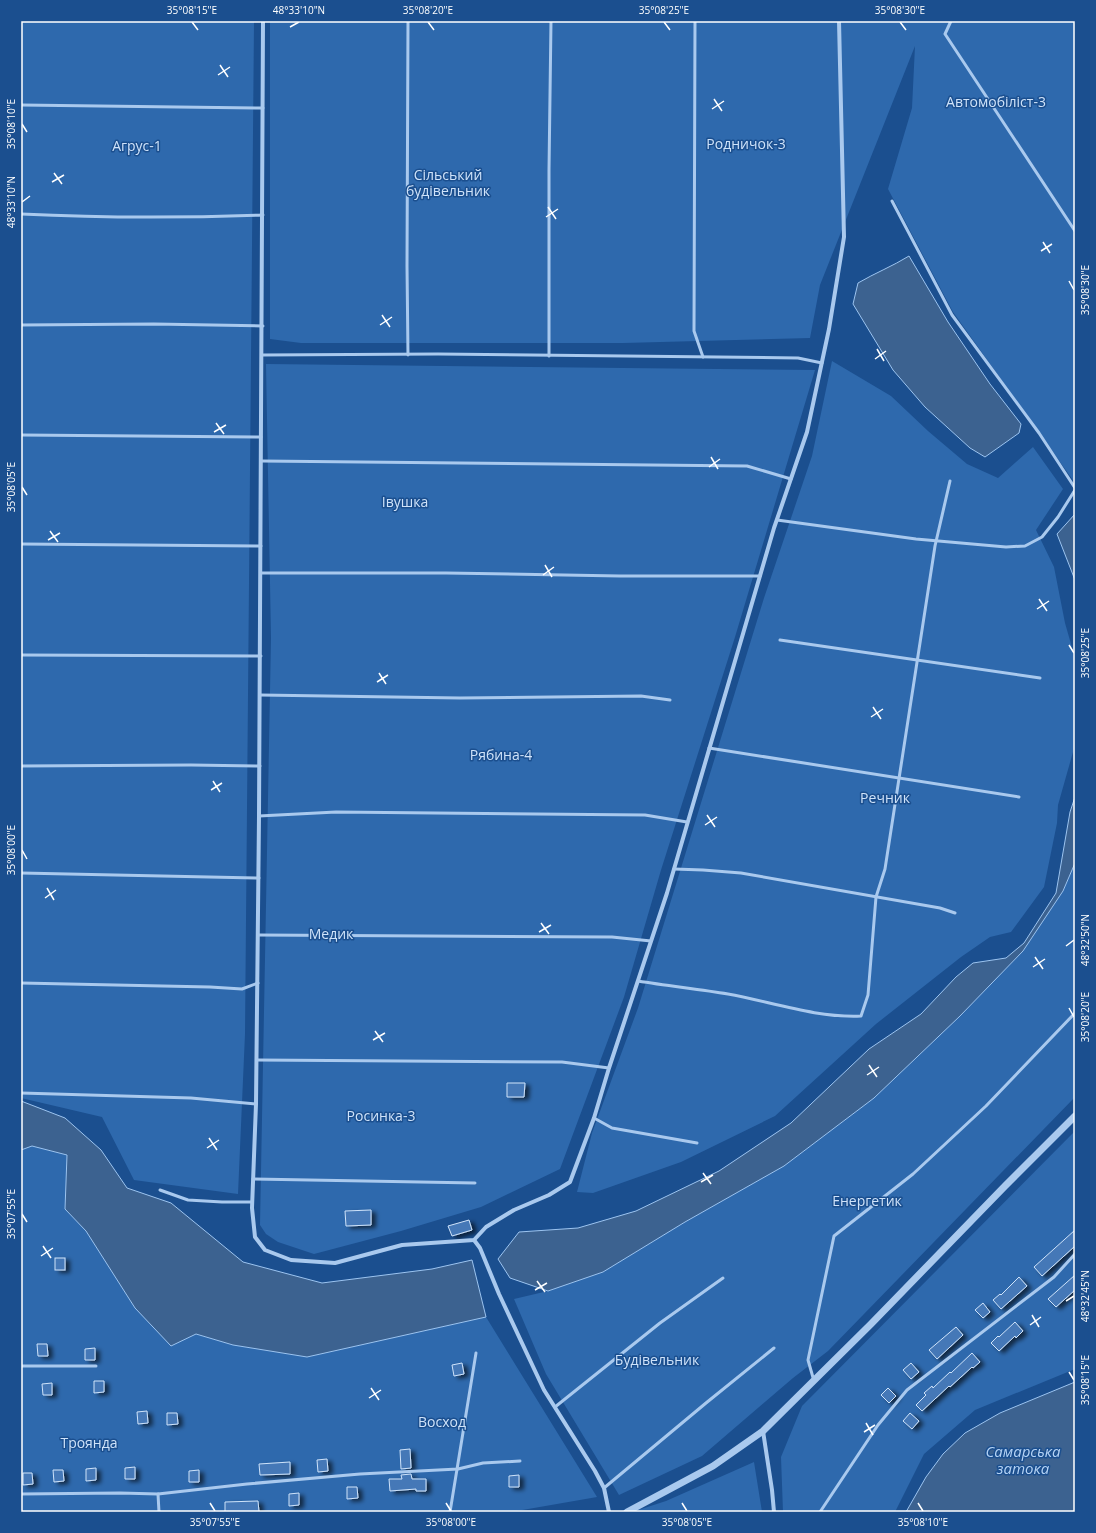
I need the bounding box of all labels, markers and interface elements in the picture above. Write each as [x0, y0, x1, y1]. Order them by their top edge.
text: 35°08'15"E [167, 3, 217, 17]
text: 48°33'10"N [273, 3, 325, 17]
text: 35°08'20"E [403, 3, 453, 17]
text: 35°08'25"E [639, 3, 689, 17]
text: 35°08'30"E [875, 3, 925, 17]
park label: Автомобіліст-3 [946, 92, 1046, 111]
text: 35°08'10"E [4, 99, 18, 149]
park label: Родничок-3 [706, 134, 786, 153]
park label: Агрус-1 [112, 136, 162, 155]
park label: Сільський будівельник [406, 165, 491, 200]
text: 48°33'10"N [4, 176, 18, 228]
text: 35°08'30"E [1078, 265, 1092, 315]
text: 35°08'05"E [4, 462, 18, 512]
park label: Івушка [382, 492, 428, 511]
text: 35°08'25"E [1078, 628, 1092, 678]
park label: Рябина-4 [470, 745, 532, 764]
park label: Речник [860, 788, 911, 807]
text: 35°08'00"E [4, 825, 18, 875]
text: 48°32'50"N [1078, 914, 1092, 966]
park label: Медик [309, 924, 354, 943]
text: 35°08'20"E [1078, 992, 1092, 1042]
park label: Росинка-3 [347, 1106, 415, 1125]
text: 35°07'55"E [4, 1189, 18, 1239]
park label: Енергетик [832, 1191, 903, 1210]
text: 48°32'45"N [1078, 1270, 1092, 1322]
park label: Будівельник [615, 1350, 700, 1369]
text: 35°08'15"E [1078, 1355, 1092, 1405]
park label: Восход [418, 1412, 466, 1431]
park label: Троянда [60, 1433, 118, 1452]
water label: Самарська затока [985, 1441, 1061, 1478]
text: 35°07'55"E [190, 1515, 240, 1529]
text: 35°08'00"E [426, 1515, 476, 1529]
text: 35°08'05"E [662, 1515, 712, 1529]
text: 35°08'10"E [898, 1515, 948, 1529]

